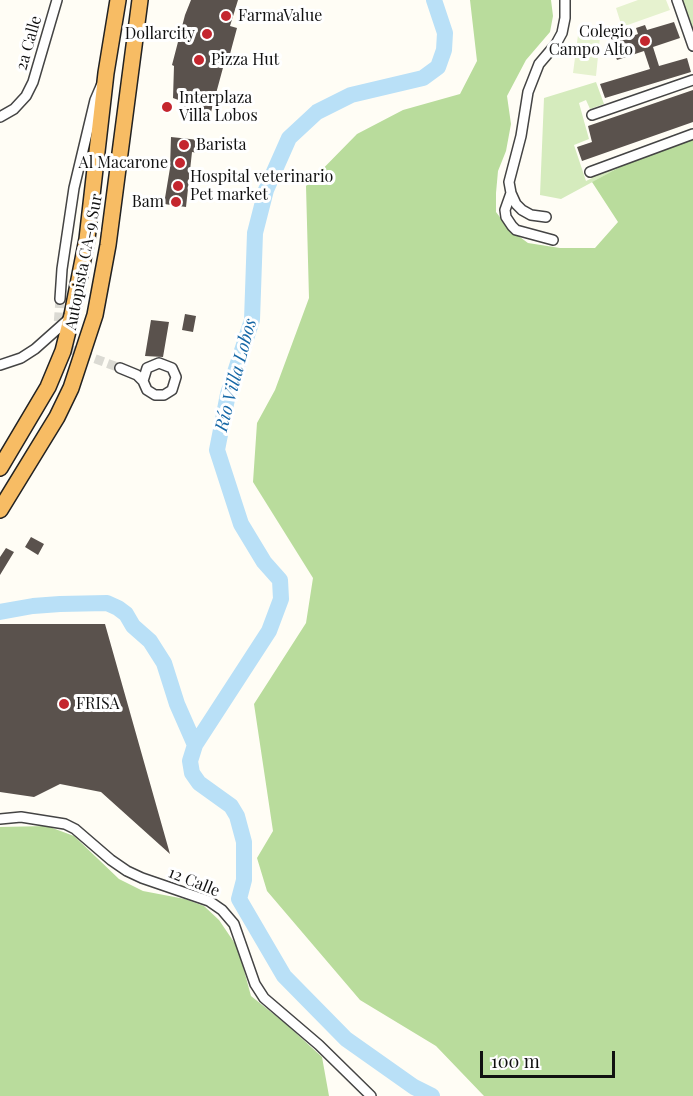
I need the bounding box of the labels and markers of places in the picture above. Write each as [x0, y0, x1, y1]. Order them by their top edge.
place label: FarmaValue [238, 6, 322, 26]
marker: FarmaValue [219, 9, 233, 23]
place label: Colegio Campo Alto [549, 22, 633, 60]
place label: Dollarcity [125, 24, 195, 44]
marker: Dollarcity [200, 27, 214, 41]
marker: Colegio Campo Alto [638, 34, 652, 48]
place label: Pizza Hut [211, 50, 279, 70]
marker: Pizza Hut [192, 53, 206, 67]
place label: Interplaza Villa Lobos [179, 88, 258, 126]
marker: Interplaza Villa Lobos [160, 100, 174, 114]
place label: Barista [196, 135, 247, 155]
marker: Barista [177, 138, 191, 152]
place label: Al Macarone [79, 153, 168, 173]
marker: Al Macarone [173, 156, 187, 170]
place label: Hospital veterinario Pet market [190, 167, 333, 205]
marker: Hospital veterinario Pet market [171, 179, 185, 193]
place label: Bam [132, 192, 164, 212]
marker: Bam [169, 195, 183, 209]
place label: FRISA [76, 694, 120, 714]
marker: FRISA [57, 697, 71, 711]

